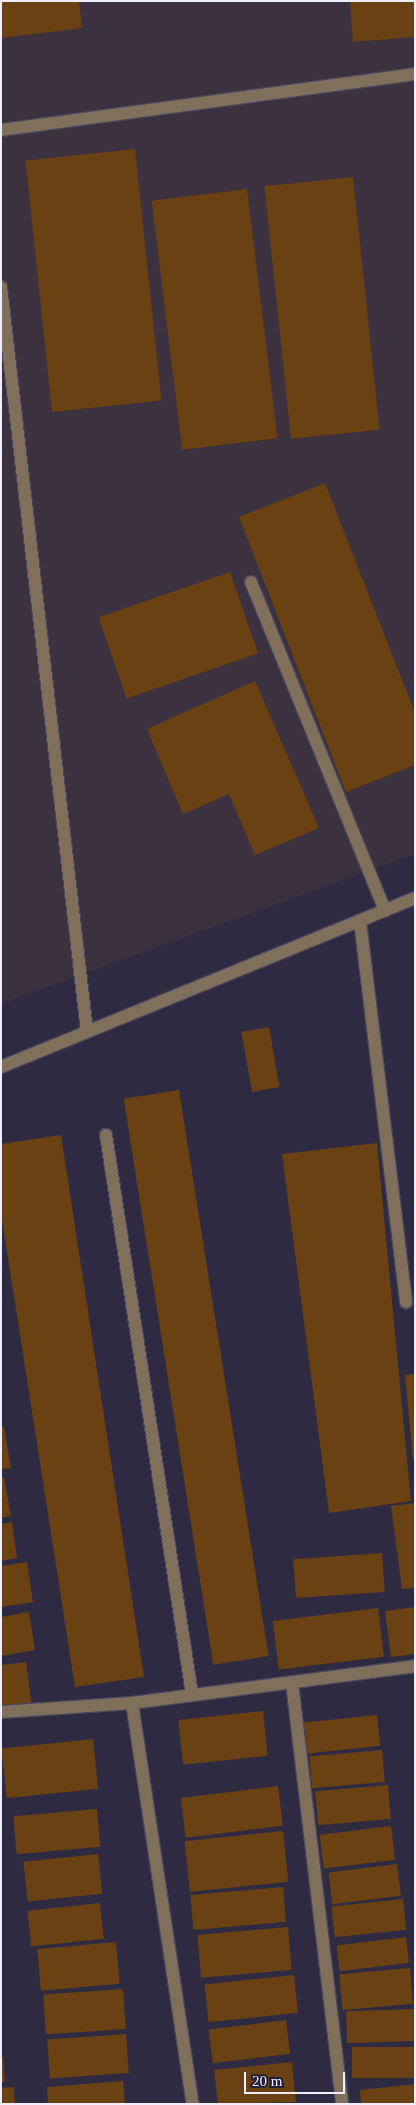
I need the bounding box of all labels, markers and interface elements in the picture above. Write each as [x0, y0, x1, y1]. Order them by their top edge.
scale bar [246, 2062, 347, 2094]
text: 20 m [252, 2073, 282, 2089]

